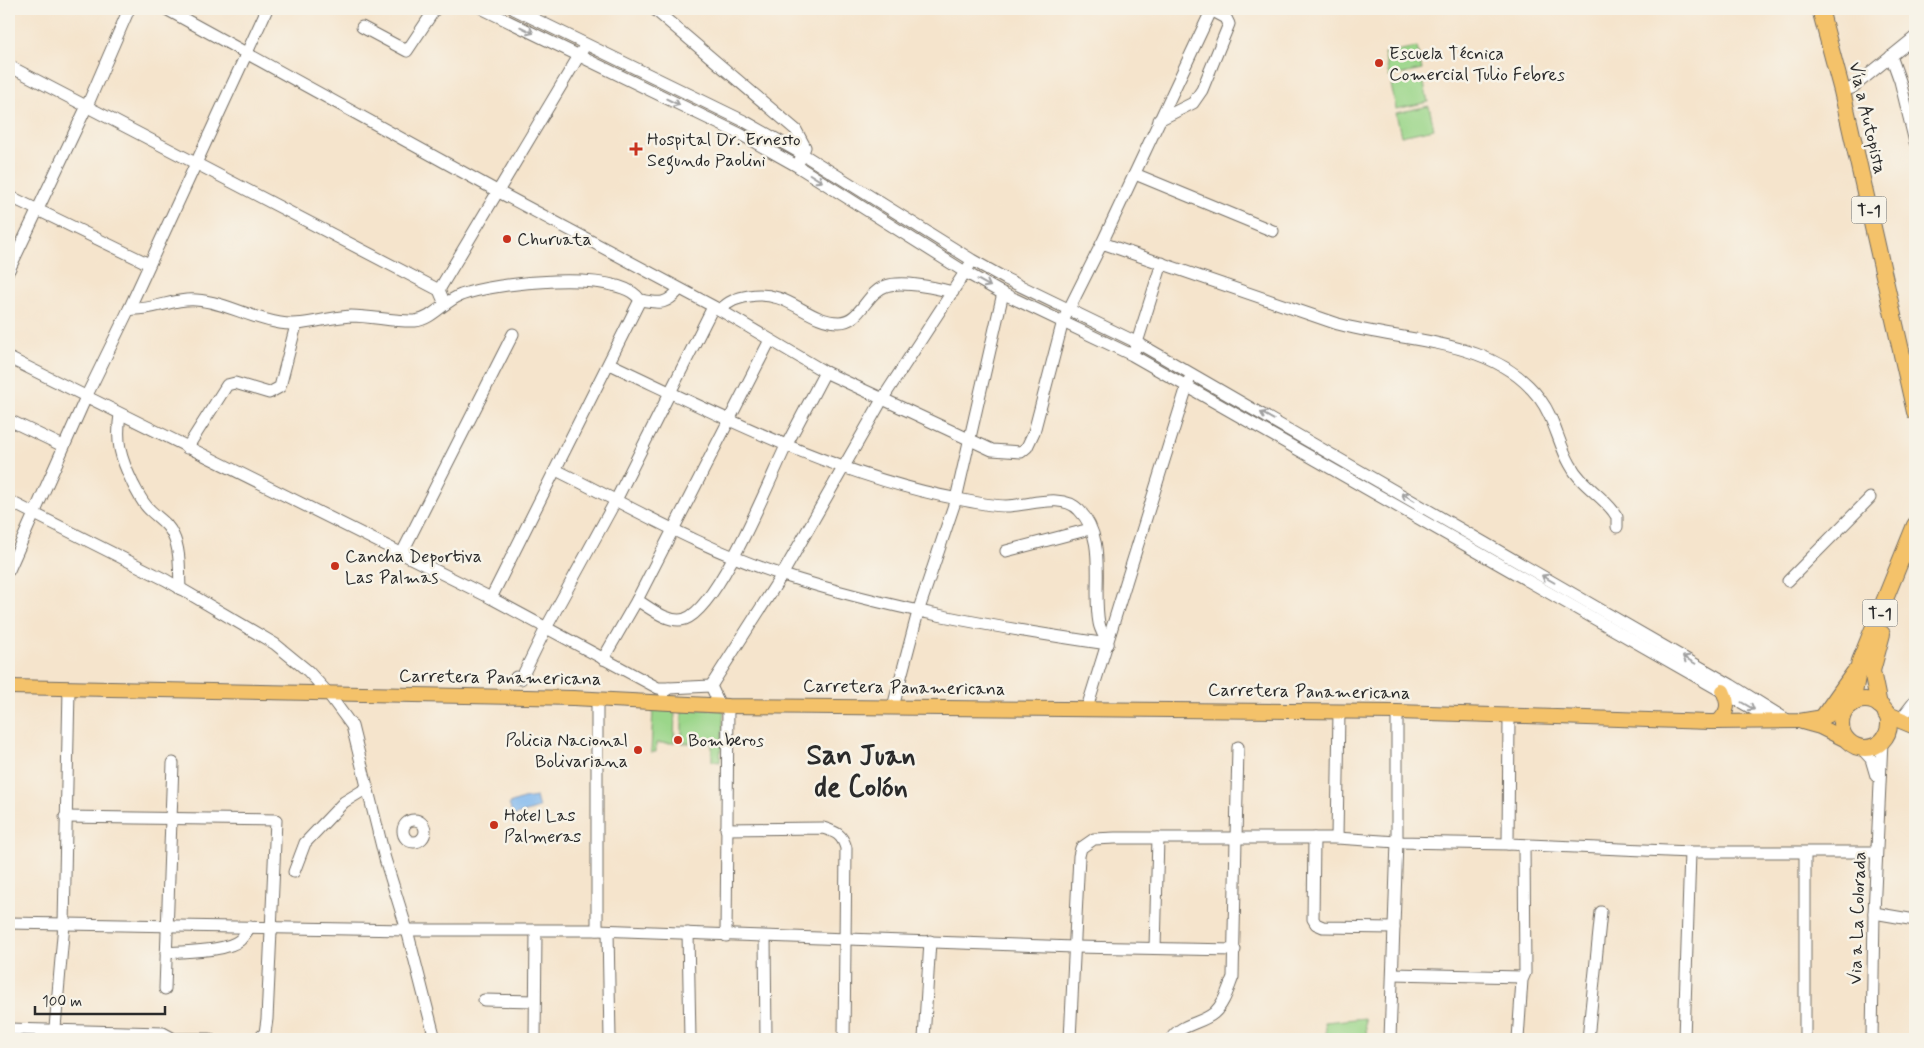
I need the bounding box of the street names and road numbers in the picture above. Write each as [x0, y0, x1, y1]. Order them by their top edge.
street label: Vía a Autopista [1842, 60, 1892, 177]
road number: T-1 [1852, 196, 1886, 224]
road number: T-1 [1862, 600, 1898, 626]
street label: Carretera Panamericana [399, 664, 601, 692]
street label: Carretera Panamericana [803, 674, 1005, 702]
street label: Carretera Panamericana [1208, 678, 1410, 706]
street label: Via a La Colorada [1844, 851, 1872, 985]

